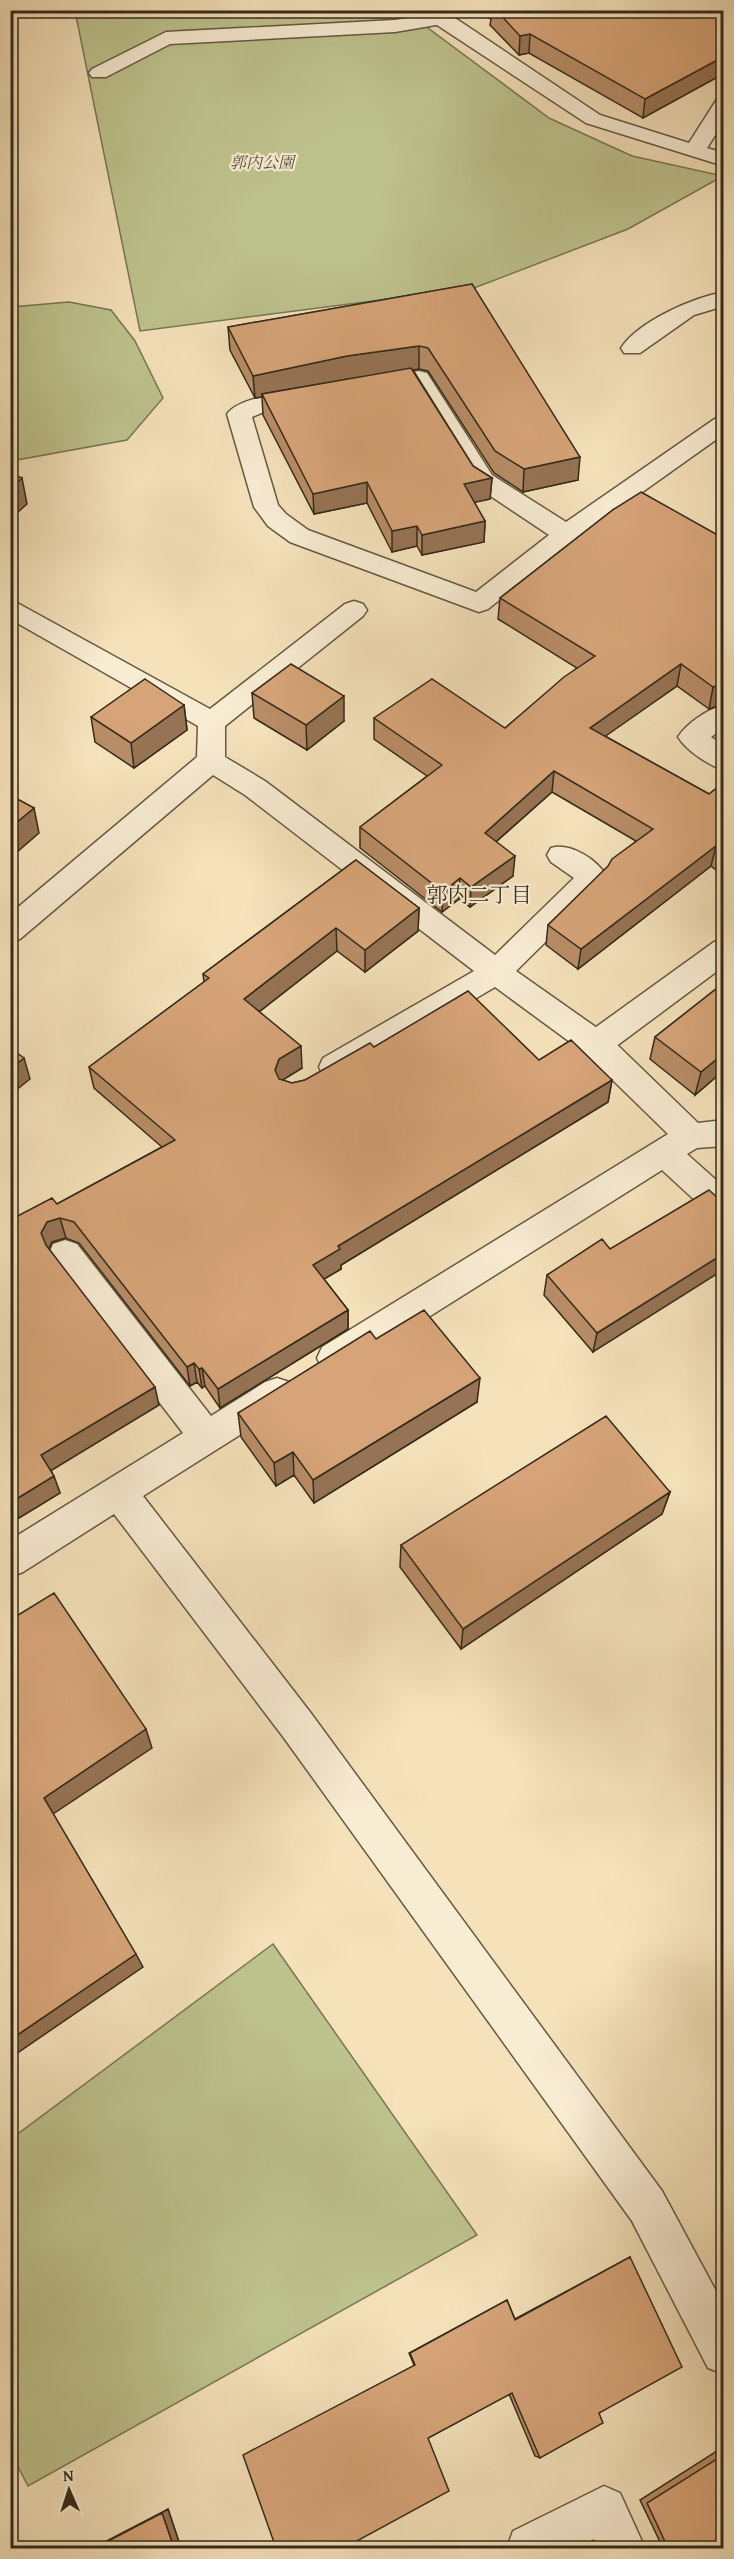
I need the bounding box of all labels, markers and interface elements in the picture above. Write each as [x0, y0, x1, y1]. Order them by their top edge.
park label: 郭内公園 [230, 150, 297, 174]
district label: 郭内二丁目 [427, 879, 532, 910]
north arrow [39, 2460, 99, 2520]
text: N [62, 2463, 74, 2487]

